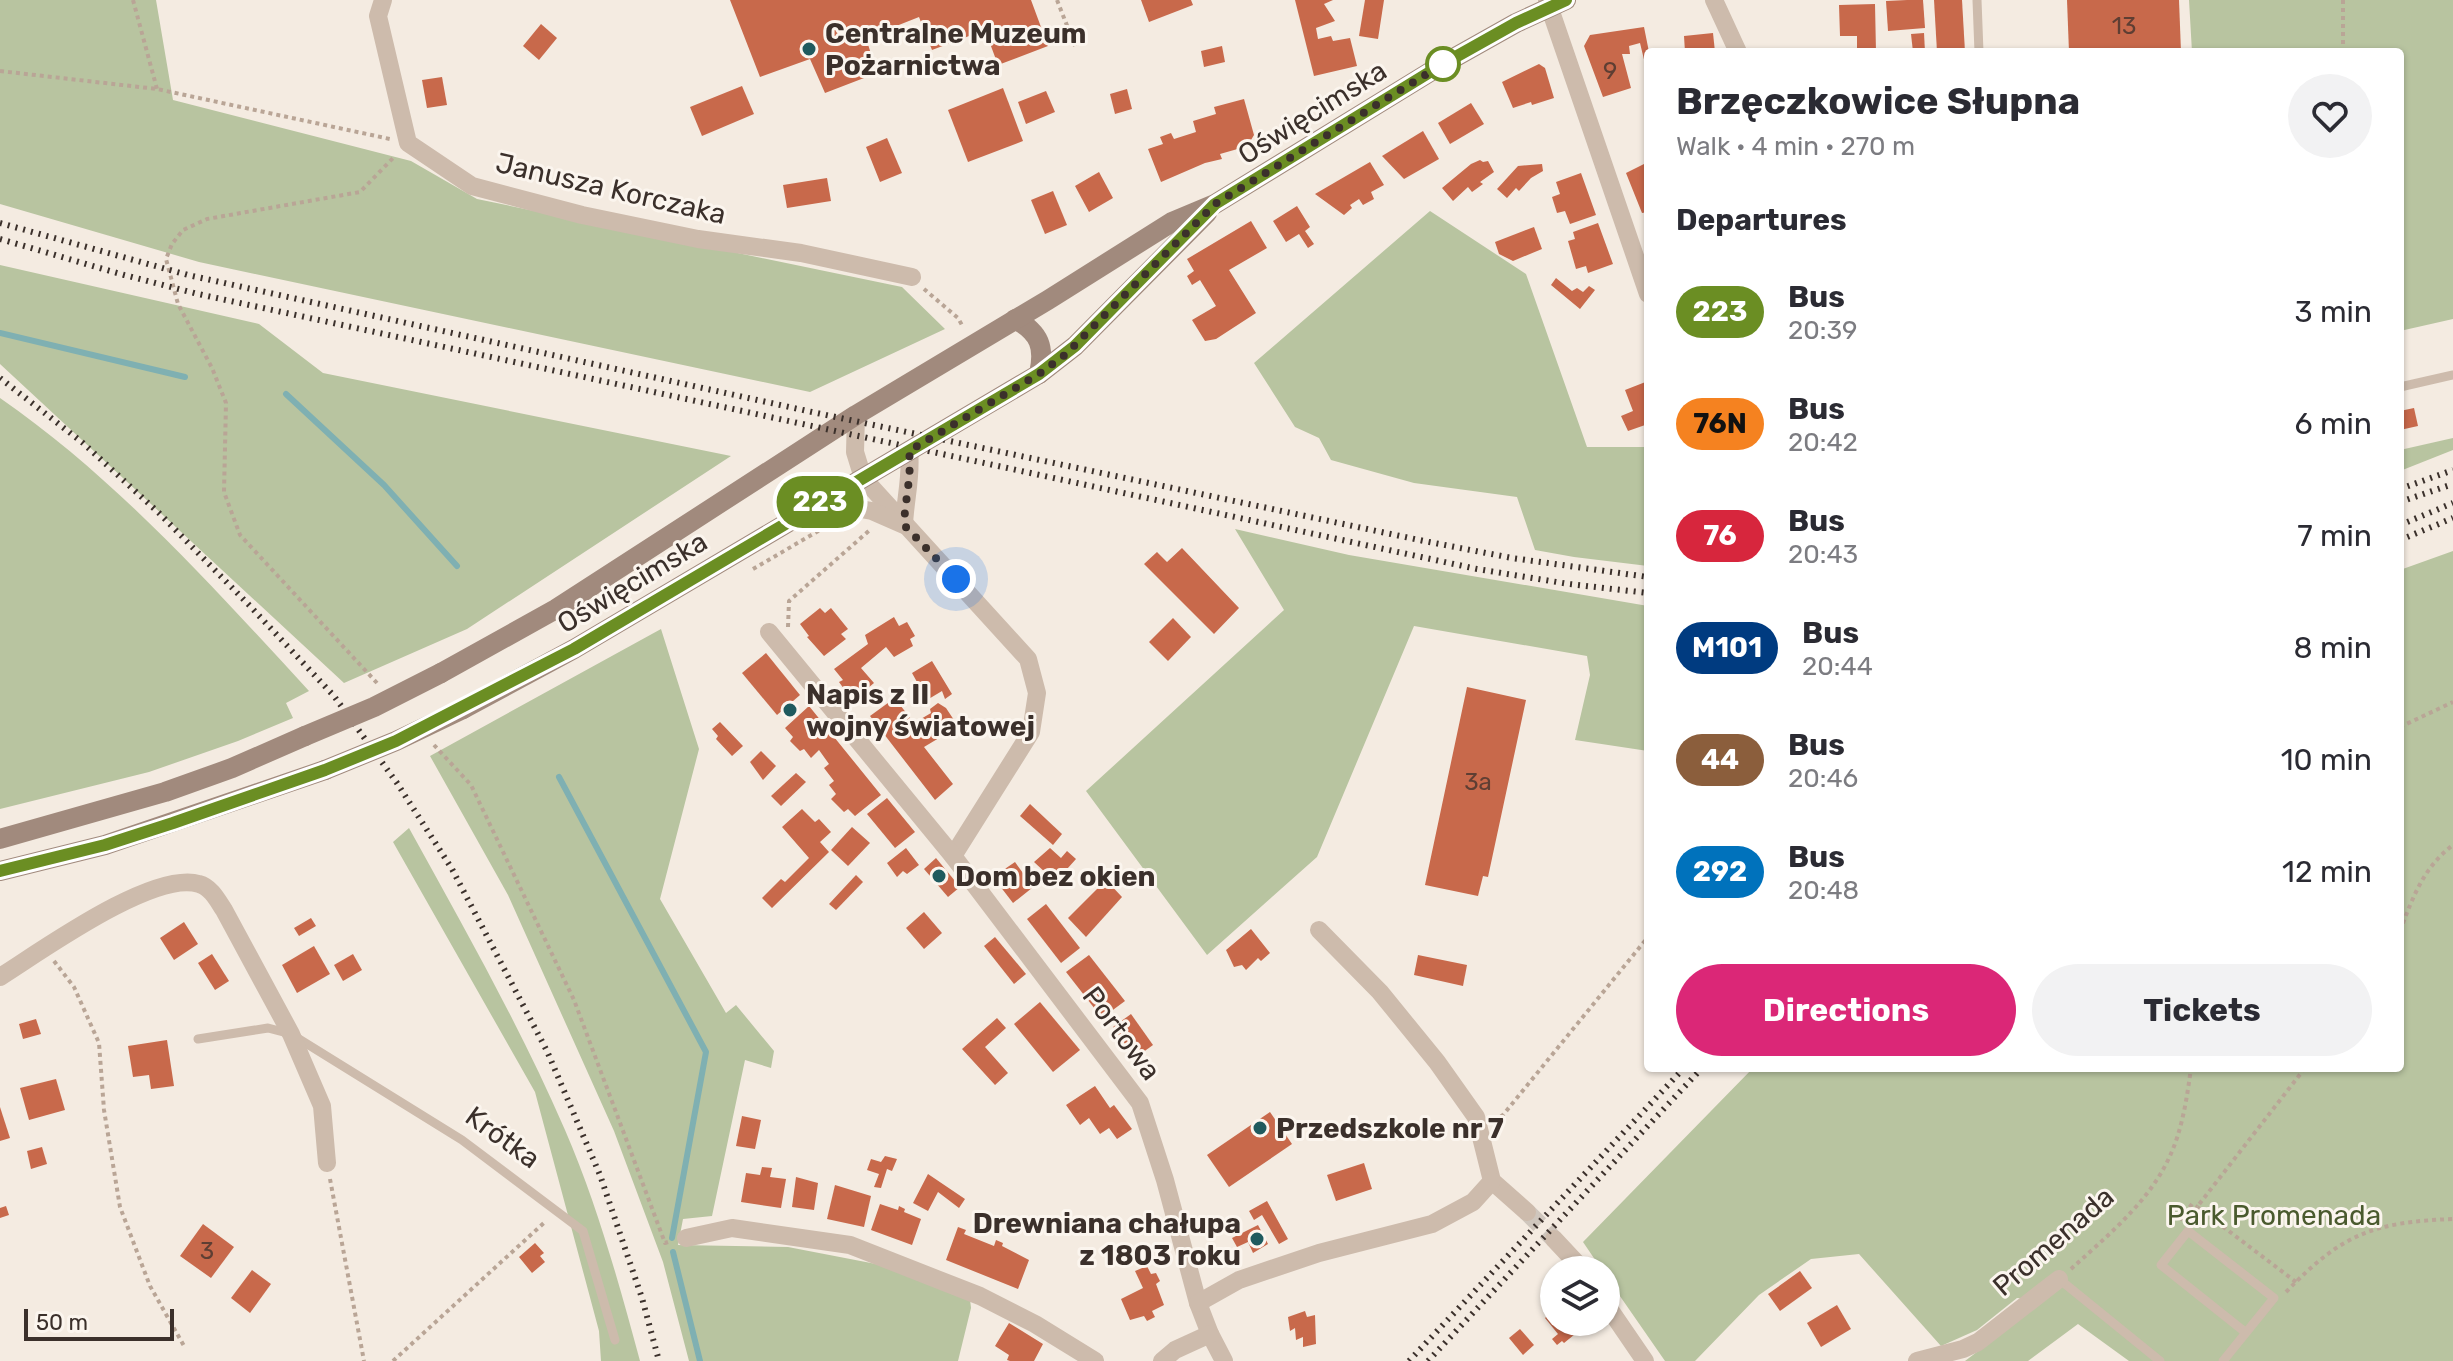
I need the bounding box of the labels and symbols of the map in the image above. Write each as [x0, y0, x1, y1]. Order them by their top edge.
house number: 13 [2112, 12, 2136, 40]
place label: Centralne Muzeum Pożarnictwa [825, 17, 1087, 82]
marker: Centralne Muzeum Pożarnictwa [800, 40, 818, 58]
unlabelled marker [1426, 47, 1460, 81]
street label: Oświęcimska [1232, 54, 1393, 171]
house number: 9 [1603, 57, 1617, 85]
street label: Janusza Korczaka [493, 146, 729, 231]
line badge: 223 [774, 476, 866, 528]
street label: Oświęcimska [551, 525, 713, 640]
your location [936, 559, 976, 599]
place label: Napis z II wojny światowej [806, 678, 1035, 743]
marker: Napis z II wojny światowej [781, 701, 799, 719]
house number: 3a [1464, 768, 1492, 796]
place label: Dom bez okien [955, 860, 1156, 893]
marker: Dom bez okien [930, 867, 948, 885]
street label: Portowa [1076, 980, 1167, 1087]
street label: Krótka [459, 1099, 546, 1175]
place label: Przedszkole nr 7 [1276, 1112, 1504, 1145]
marker: Przedszkole nr 7 [1251, 1119, 1269, 1137]
street label: Promenada [1986, 1180, 2121, 1303]
park label: Park Promenada [2167, 1199, 2381, 1232]
place label: Drewniana chałupa z 1803 roku [973, 1207, 1241, 1272]
marker: Drewniana chałupa z 1803 roku [1248, 1230, 1266, 1248]
house number: 3 [200, 1237, 214, 1265]
scale bar [24, 1305, 174, 1341]

